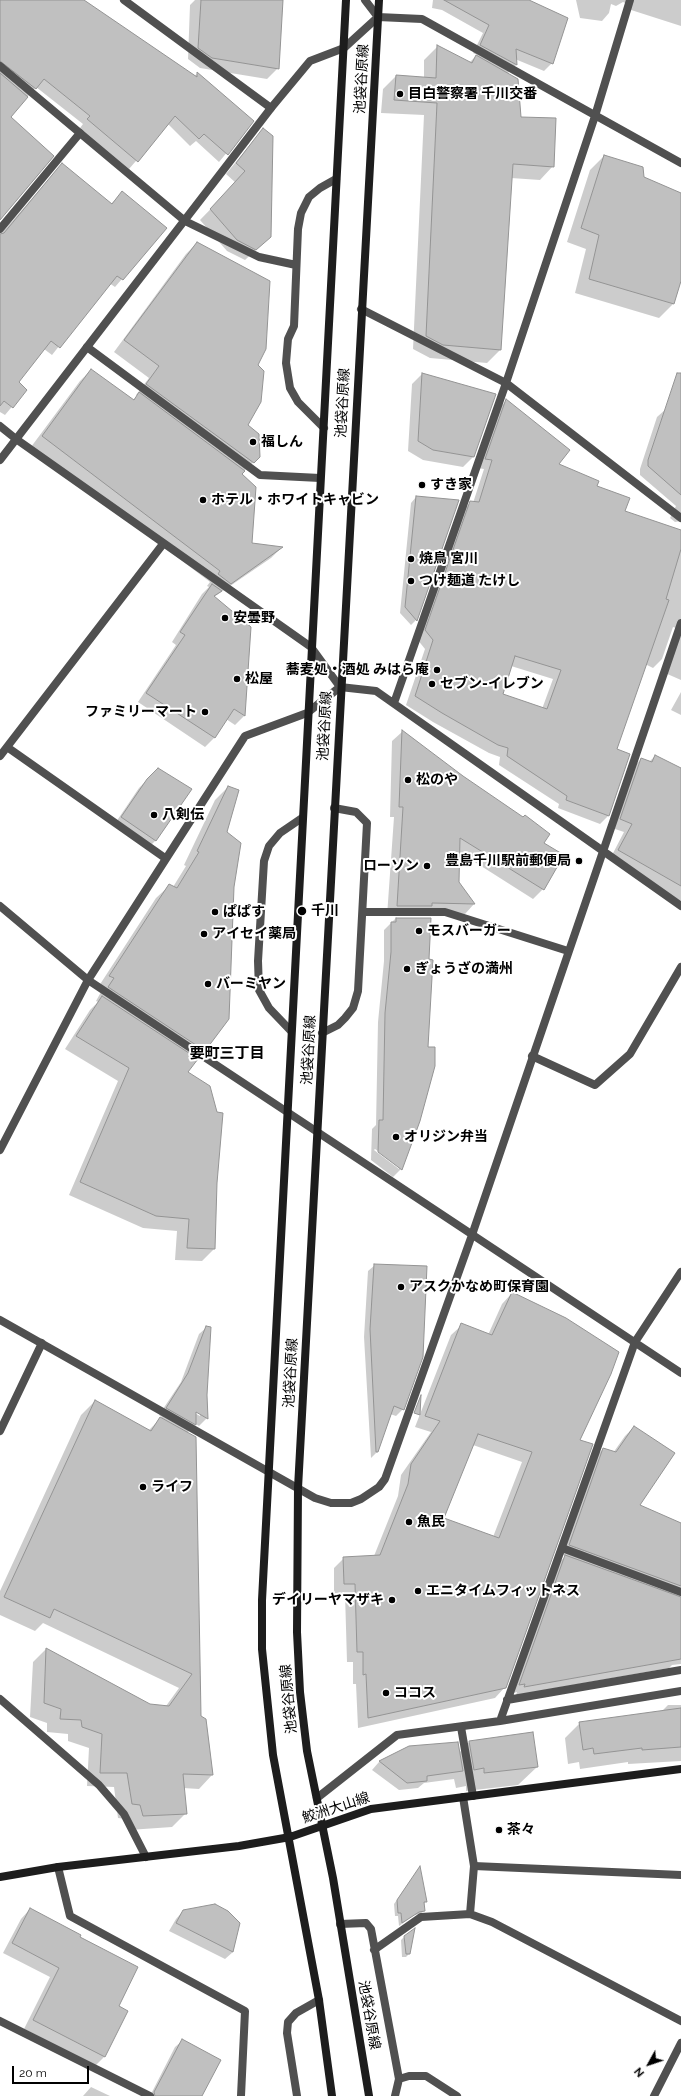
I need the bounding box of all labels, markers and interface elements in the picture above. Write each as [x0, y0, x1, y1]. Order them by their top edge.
street label: 池袋谷原線 [352, 44, 372, 114]
place label: 目白警察署 千川交番 [408, 86, 537, 102]
marker: 目白警察署 千川交番 [395, 89, 405, 99]
street label: 池袋谷原線 [333, 368, 353, 438]
place label: 福しん [261, 434, 303, 450]
marker: 福しん [248, 437, 258, 447]
place label: すき家 [430, 477, 472, 493]
marker: すき家 [417, 480, 427, 490]
place label: ホテル・ホワイトキャビン [211, 492, 379, 508]
marker: ホテル・ホワイトキャビン [198, 495, 208, 505]
place label: 焼鳥 宮川 [419, 551, 478, 567]
marker: 焼鳥 宮川 [406, 554, 416, 564]
place label: つけ麺道 たけし [419, 573, 520, 589]
marker: つけ麺道 たけし [406, 576, 416, 586]
place label: 安曇野 [233, 610, 275, 626]
marker: 安曇野 [220, 613, 230, 623]
place label: 蕎麦処・酒処 みはら庵 [286, 662, 429, 678]
marker: 蕎麦処・酒処 みはら庵 [432, 665, 442, 675]
place label: 松屋 [245, 671, 273, 687]
marker: 松屋 [232, 674, 242, 684]
place label: セブン-イレブン [440, 676, 544, 692]
marker: セブン-イレブン [427, 679, 437, 689]
street label: 池袋谷原線 [315, 691, 335, 761]
place label: ファミリーマート [85, 704, 197, 720]
marker: ファミリーマート [200, 707, 210, 717]
place label: 松のや [416, 772, 458, 788]
marker: 松のや [403, 775, 413, 785]
place label: 八剣伝 [162, 807, 204, 823]
marker: 八剣伝 [149, 810, 159, 820]
place label: 豊島千川駅前郵便局 [445, 853, 571, 869]
marker: 豊島千川駅前郵便局 [574, 856, 584, 866]
place label: ローソン [363, 858, 419, 874]
marker: ローソン [422, 861, 432, 871]
place label: 千川 [311, 903, 339, 919]
place label: ぱぱす [223, 904, 265, 920]
marker: 千川 [296, 905, 308, 917]
marker: ぱぱす [210, 907, 220, 917]
place label: モスバーガー [427, 923, 511, 939]
place label: アイセイ薬局 [212, 926, 296, 942]
marker: モスバーガー [414, 926, 424, 936]
marker: アイセイ薬局 [199, 929, 209, 939]
place label: ぎょうざの満州 [415, 961, 513, 977]
marker: ぎょうざの満州 [402, 964, 412, 974]
place label: バーミヤン [216, 976, 286, 992]
marker: バーミヤン [203, 979, 213, 989]
street label: 池袋谷原線 [299, 1015, 319, 1085]
district label: 要町三丁目 [190, 1044, 264, 1062]
place label: オリジン弁当 [404, 1129, 488, 1145]
marker: オリジン弁当 [391, 1132, 401, 1142]
place label: アスクかなめ町保育園 [409, 1279, 549, 1295]
marker: アスクかなめ町保育園 [396, 1282, 406, 1292]
street label: 池袋谷原線 [281, 1338, 301, 1408]
place label: ライフ [151, 1479, 193, 1495]
marker: ライフ [138, 1482, 148, 1492]
place label: 魚民 [417, 1514, 445, 1530]
marker: 魚民 [404, 1517, 414, 1527]
place label: エニタイムフィットネス [426, 1583, 580, 1599]
marker: エニタイムフィットネス [413, 1586, 423, 1596]
place label: デイリーヤマザキ [272, 1592, 384, 1608]
marker: デイリーヤマザキ [387, 1595, 397, 1605]
street label: 池袋谷原線 [278, 1663, 300, 1735]
place label: ココス [394, 1685, 436, 1701]
marker: ココス [381, 1688, 391, 1698]
street label: 鮫洲大山線 [300, 1789, 372, 1827]
place label: 茶々 [507, 1822, 535, 1838]
marker: 茶々 [494, 1825, 504, 1835]
street label: 池袋谷原線 [355, 1979, 383, 2051]
north arrow [629, 2044, 669, 2084]
scale bar [14, 2058, 91, 2084]
text: N [632, 2065, 647, 2079]
text: 20 m [19, 2066, 47, 2080]

